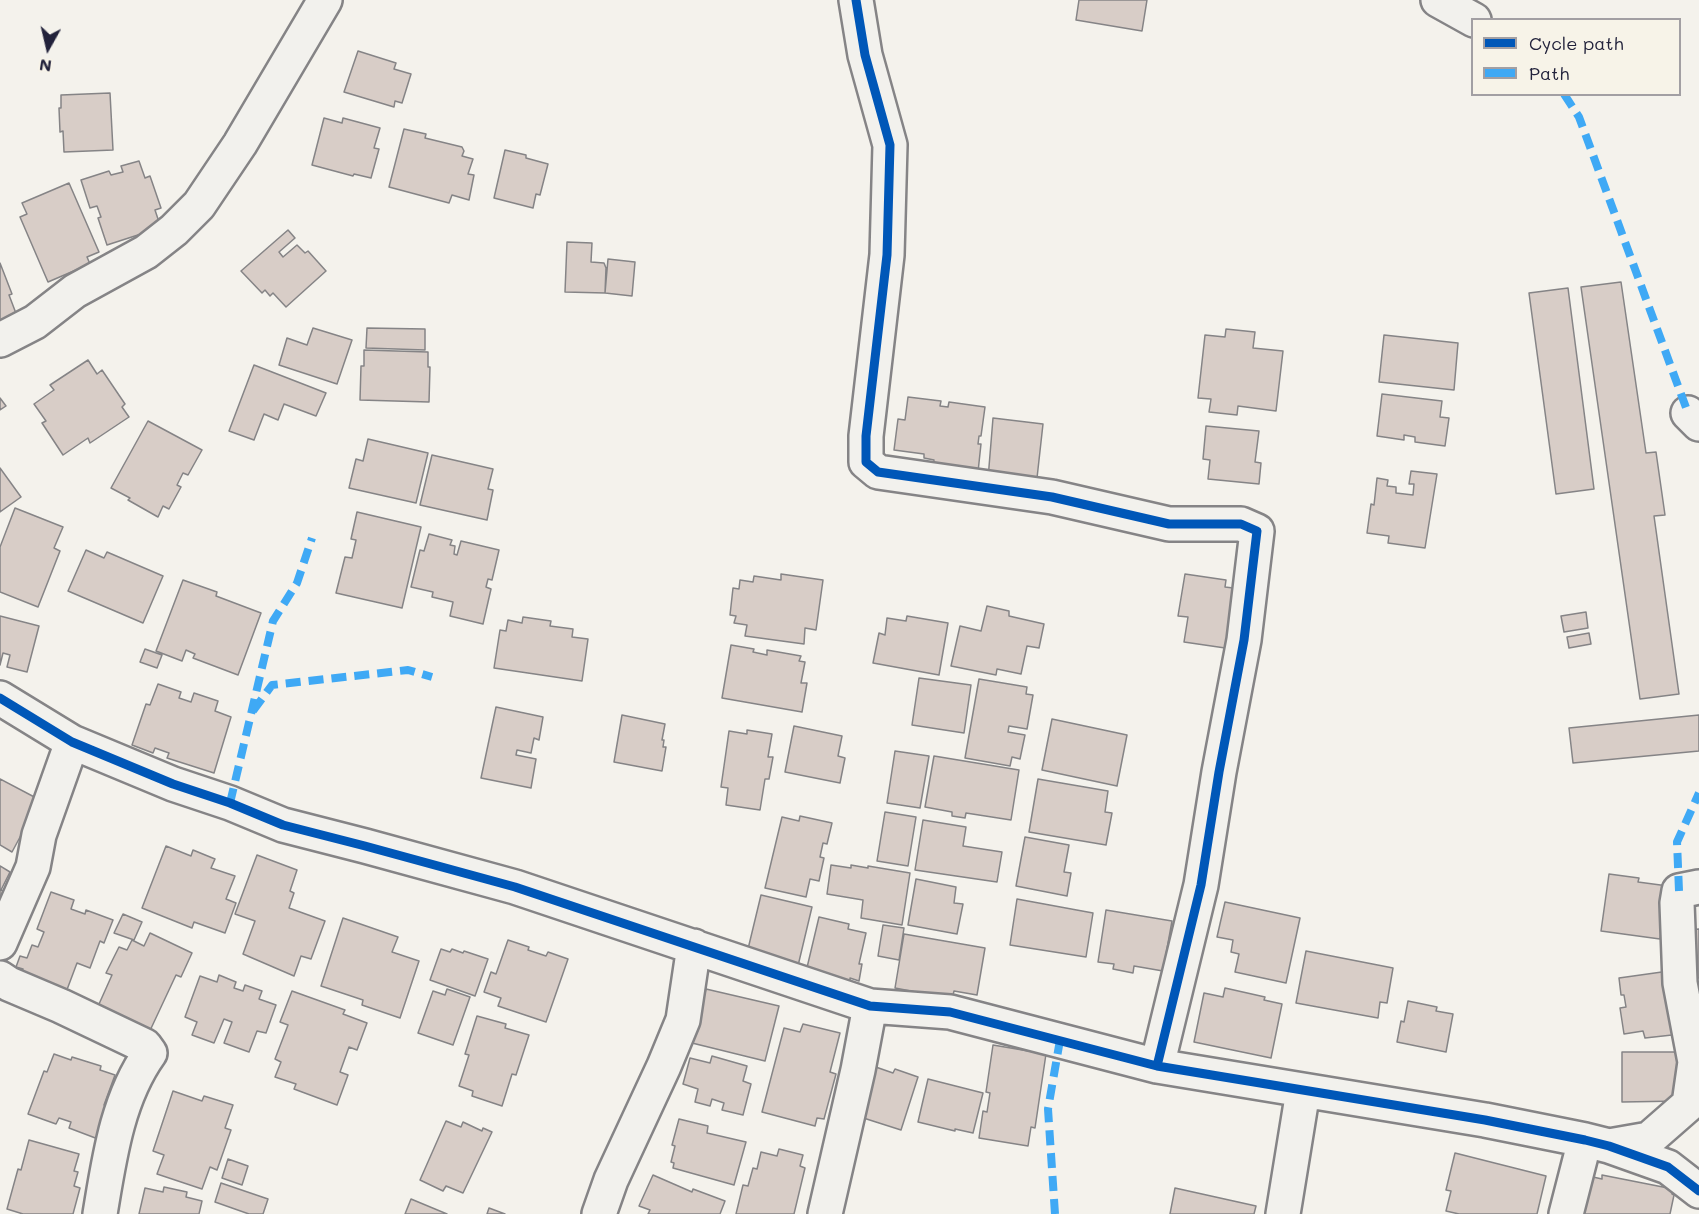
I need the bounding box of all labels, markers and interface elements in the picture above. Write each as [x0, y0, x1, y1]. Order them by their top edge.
north arrow [18, 18, 78, 78]
legend [1471, 18, 1681, 96]
text: Cycle path [1529, 31, 1624, 55]
text: N [38, 55, 53, 78]
text: Path [1529, 61, 1569, 85]

